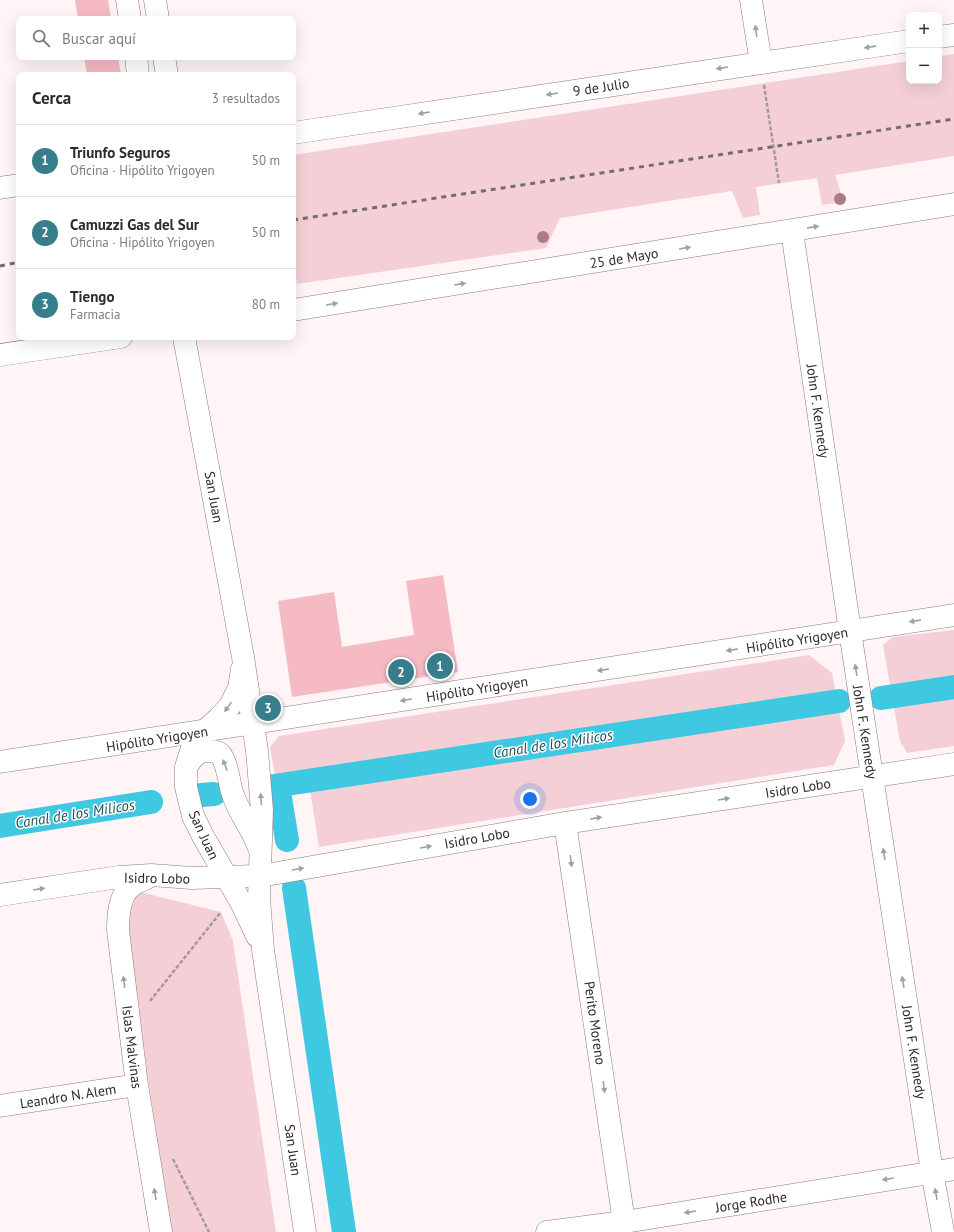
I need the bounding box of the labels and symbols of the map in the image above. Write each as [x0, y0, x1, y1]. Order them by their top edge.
one-way arrow [753, 25, 759, 37]
one-way arrow [864, 44, 876, 50]
one-way arrow [716, 65, 728, 71]
street label: 9 de Julio [572, 74, 630, 100]
one-way arrow [546, 91, 558, 97]
one-way arrow [417, 110, 430, 116]
one-way arrow [807, 224, 820, 230]
street label: 25 de Mayo [588, 244, 660, 272]
one-way arrow [679, 245, 691, 251]
one-way arrow [454, 281, 466, 287]
one-way arrow [325, 301, 338, 307]
street label: John F. Kennedy [802, 362, 834, 460]
street label: San Juan [201, 470, 227, 524]
one-way arrow [909, 618, 922, 624]
street label: Hipólito Yrigoyen [745, 623, 849, 657]
one-way arrow [726, 647, 738, 653]
pin: 1 [427, 651, 453, 681]
pin: 2 [388, 657, 414, 687]
one-way arrow [853, 664, 859, 676]
one-way arrow [597, 667, 609, 673]
street label: Hipólito Yrigoyen [425, 672, 529, 706]
street label: John F. Kennedy [849, 683, 881, 781]
pin: 3 [255, 693, 281, 723]
one-way arrow [399, 697, 412, 703]
one-way arrow [224, 701, 233, 712]
street label: Hipólito Yrigoyen [105, 722, 209, 756]
water label: Canal de los Milicos [492, 725, 614, 762]
one-way arrow [221, 759, 227, 771]
street label: Isidro Lobo [764, 774, 832, 802]
your location [520, 789, 540, 809]
one-way arrow [257, 793, 264, 805]
water label: Canal de los Milicos [14, 795, 136, 832]
one-way arrow [718, 796, 730, 802]
street label: San Juan [185, 808, 223, 862]
one-way arrow [590, 815, 602, 821]
street label: Isidro Lobo [443, 823, 511, 853]
one-way arrow [420, 844, 432, 850]
one-way arrow [881, 848, 887, 860]
one-way arrow [568, 855, 574, 868]
one-way arrow [292, 866, 304, 872]
street label: Isidro Lobo [124, 868, 190, 888]
one-way arrow [32, 886, 45, 892]
one-way arrow [121, 976, 127, 988]
one-way arrow [900, 976, 906, 988]
street label: Perito Moreno [580, 980, 610, 1066]
street label: John F. Kennedy [898, 1003, 930, 1101]
street label: Islas Malvinas [118, 1004, 146, 1090]
street label: Leandro N. Alem [19, 1080, 117, 1112]
one-way arrow [601, 1081, 607, 1093]
street label: San Juan [280, 1123, 306, 1177]
one-way arrow [882, 1176, 894, 1182]
one-way arrow [152, 1187, 158, 1200]
street label: Jorge Rodhe [713, 1187, 788, 1217]
one-way arrow [933, 1188, 939, 1200]
one-way arrow [684, 1209, 697, 1215]

